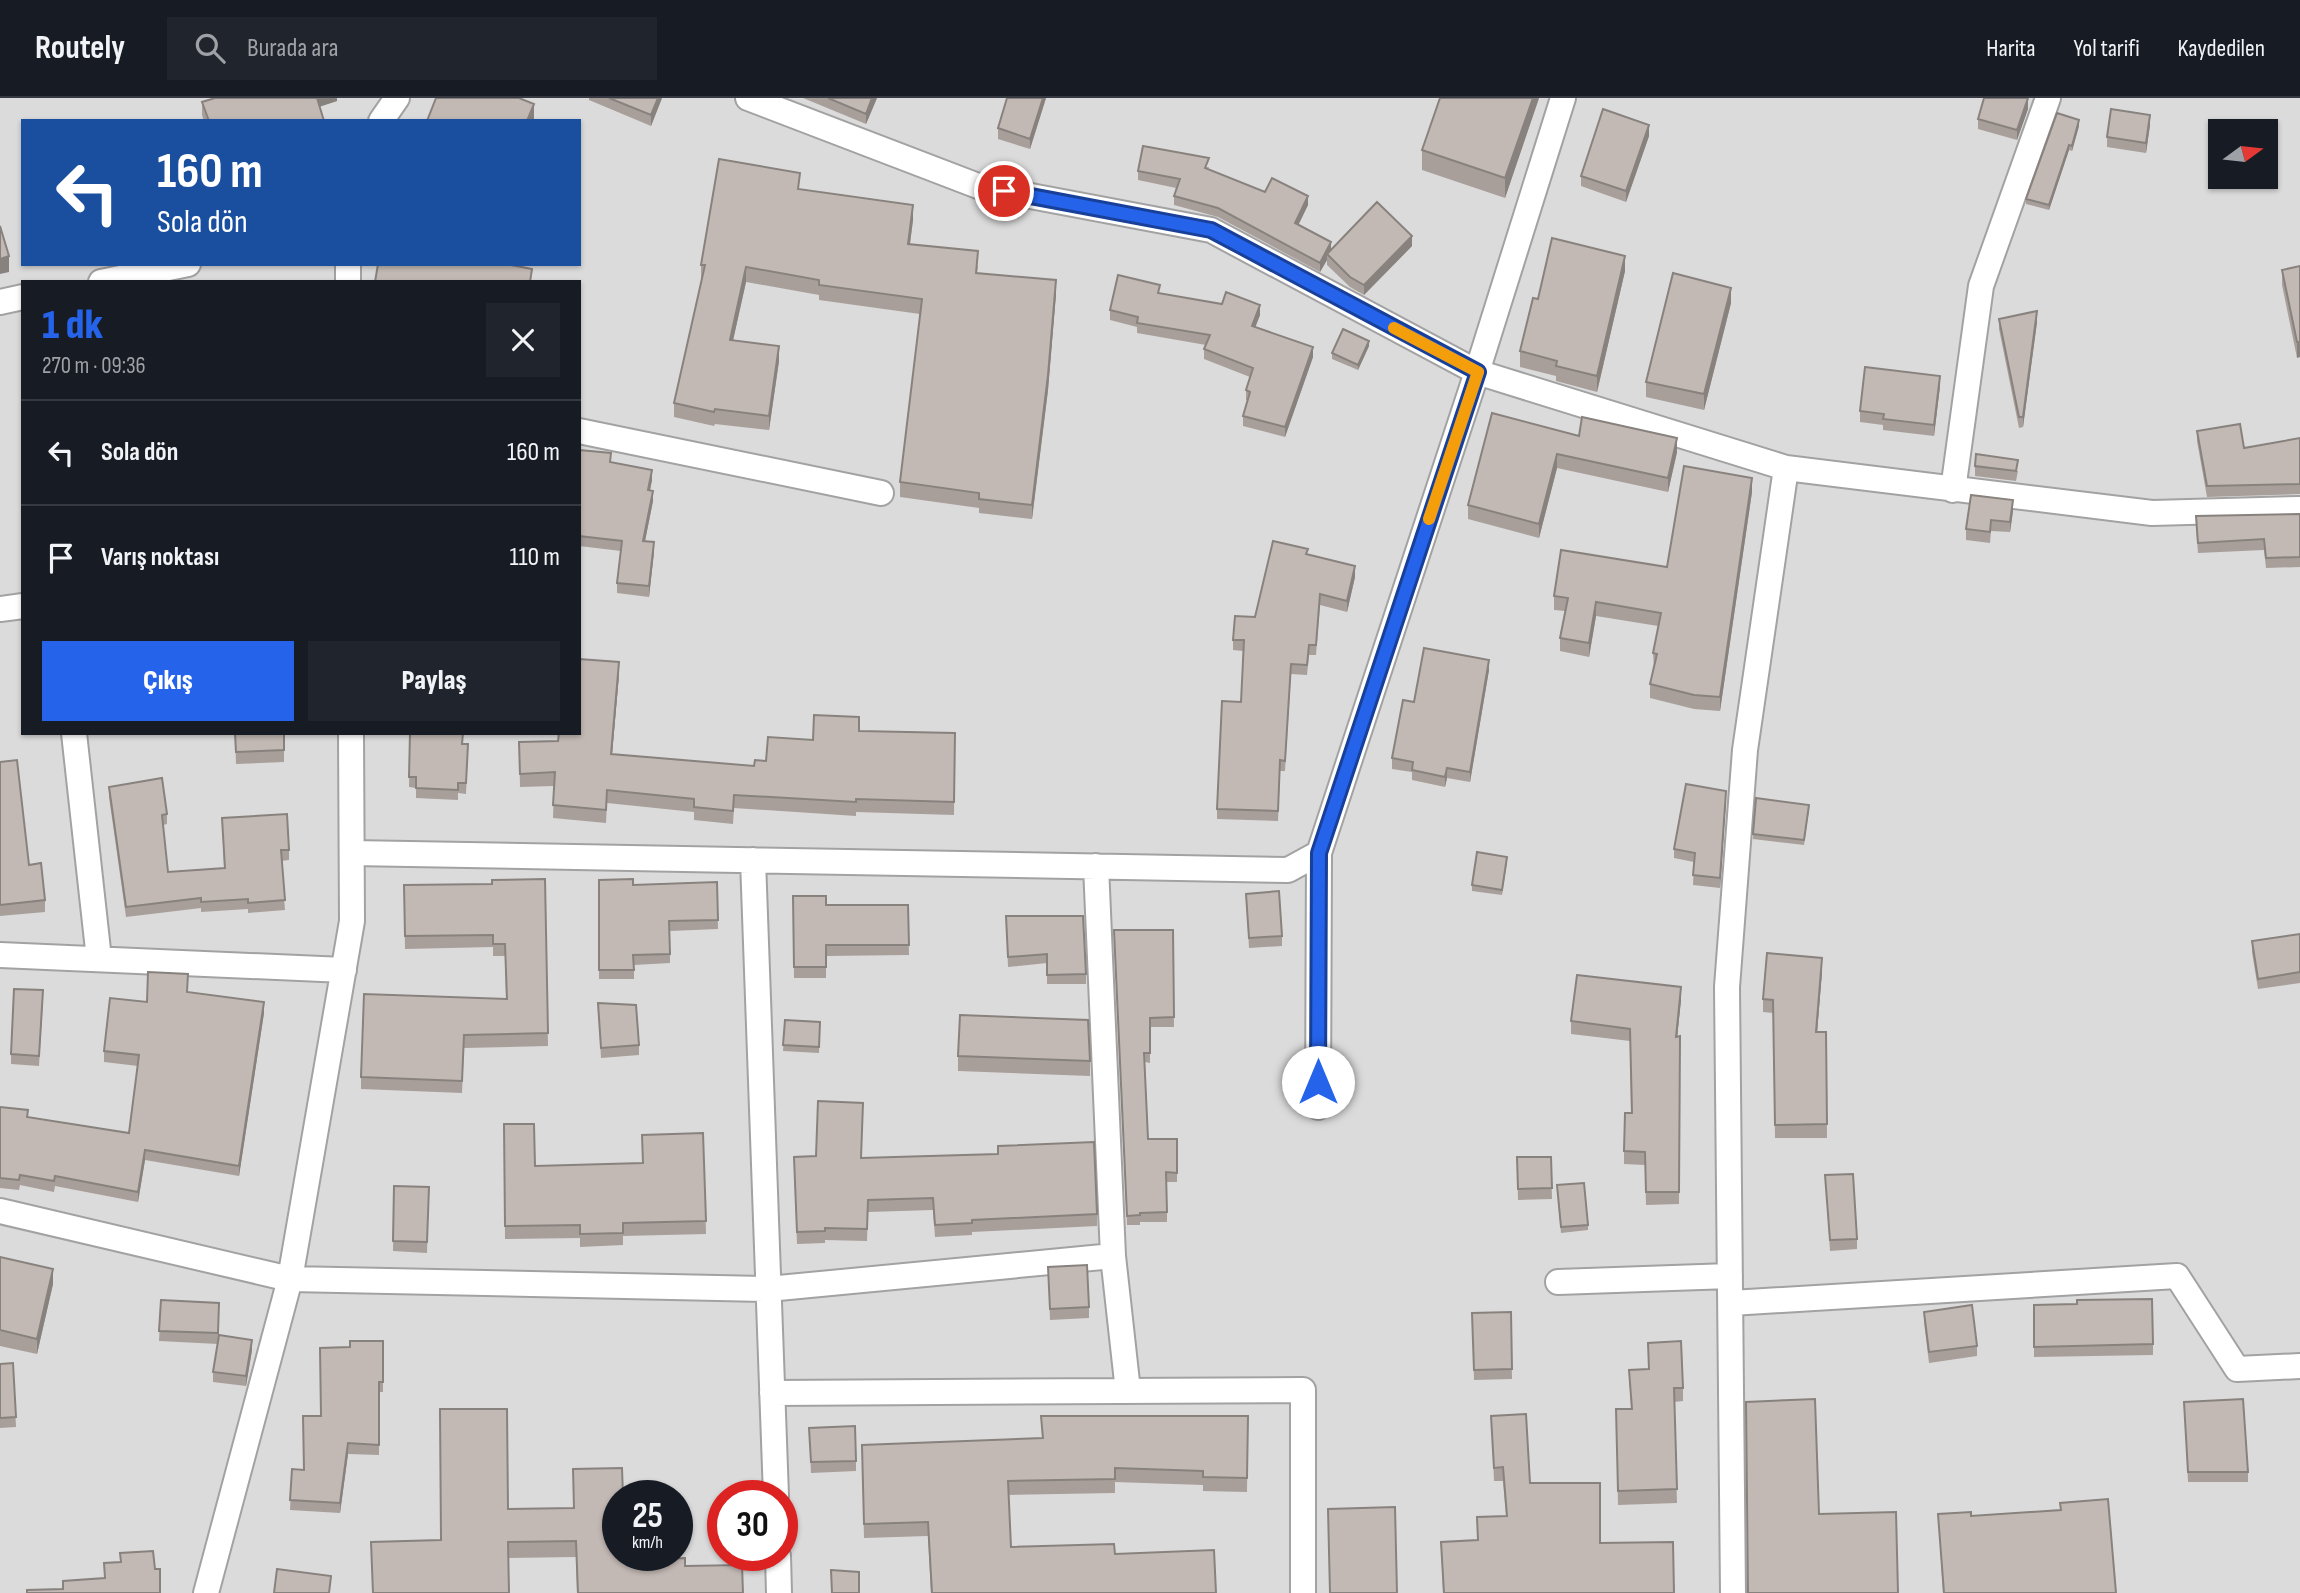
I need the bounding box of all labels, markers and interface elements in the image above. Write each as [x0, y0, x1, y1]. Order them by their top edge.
search box [167, 17, 657, 80]
text: Routely [35, 28, 125, 68]
icon: search [191, 29, 229, 67]
text: Burada ara [247, 33, 338, 64]
text: Harita [1986, 34, 2036, 63]
text: Yol tarifi [2074, 34, 2140, 63]
text: Kaydedilen [2178, 34, 2265, 63]
north arrow [2208, 119, 2278, 189]
map controls [2208, 119, 2278, 189]
text: 160 m [157, 143, 263, 202]
icon: left [42, 147, 133, 238]
pin [974, 161, 1034, 221]
icon: arrive [985, 172, 1023, 210]
text: Sola dön [157, 203, 248, 242]
text: 1 dk [42, 300, 103, 351]
button: close [486, 303, 560, 377]
text: 270 m · 09:36 [42, 352, 146, 380]
icon: left [42, 434, 80, 472]
text: Sola dön [101, 437, 178, 468]
text: 160 m [507, 437, 560, 468]
icon: arrive [42, 539, 80, 577]
text: Varış noktası [101, 542, 219, 573]
text: 110 m [509, 542, 560, 573]
button: Çıkış [42, 641, 294, 721]
button: Paylaş [308, 641, 560, 721]
position arrow [1281, 1045, 1355, 1119]
speed limit sign: 30 [707, 1480, 798, 1571]
text: 25 [632, 1495, 663, 1538]
text: km/h [632, 1532, 663, 1553]

